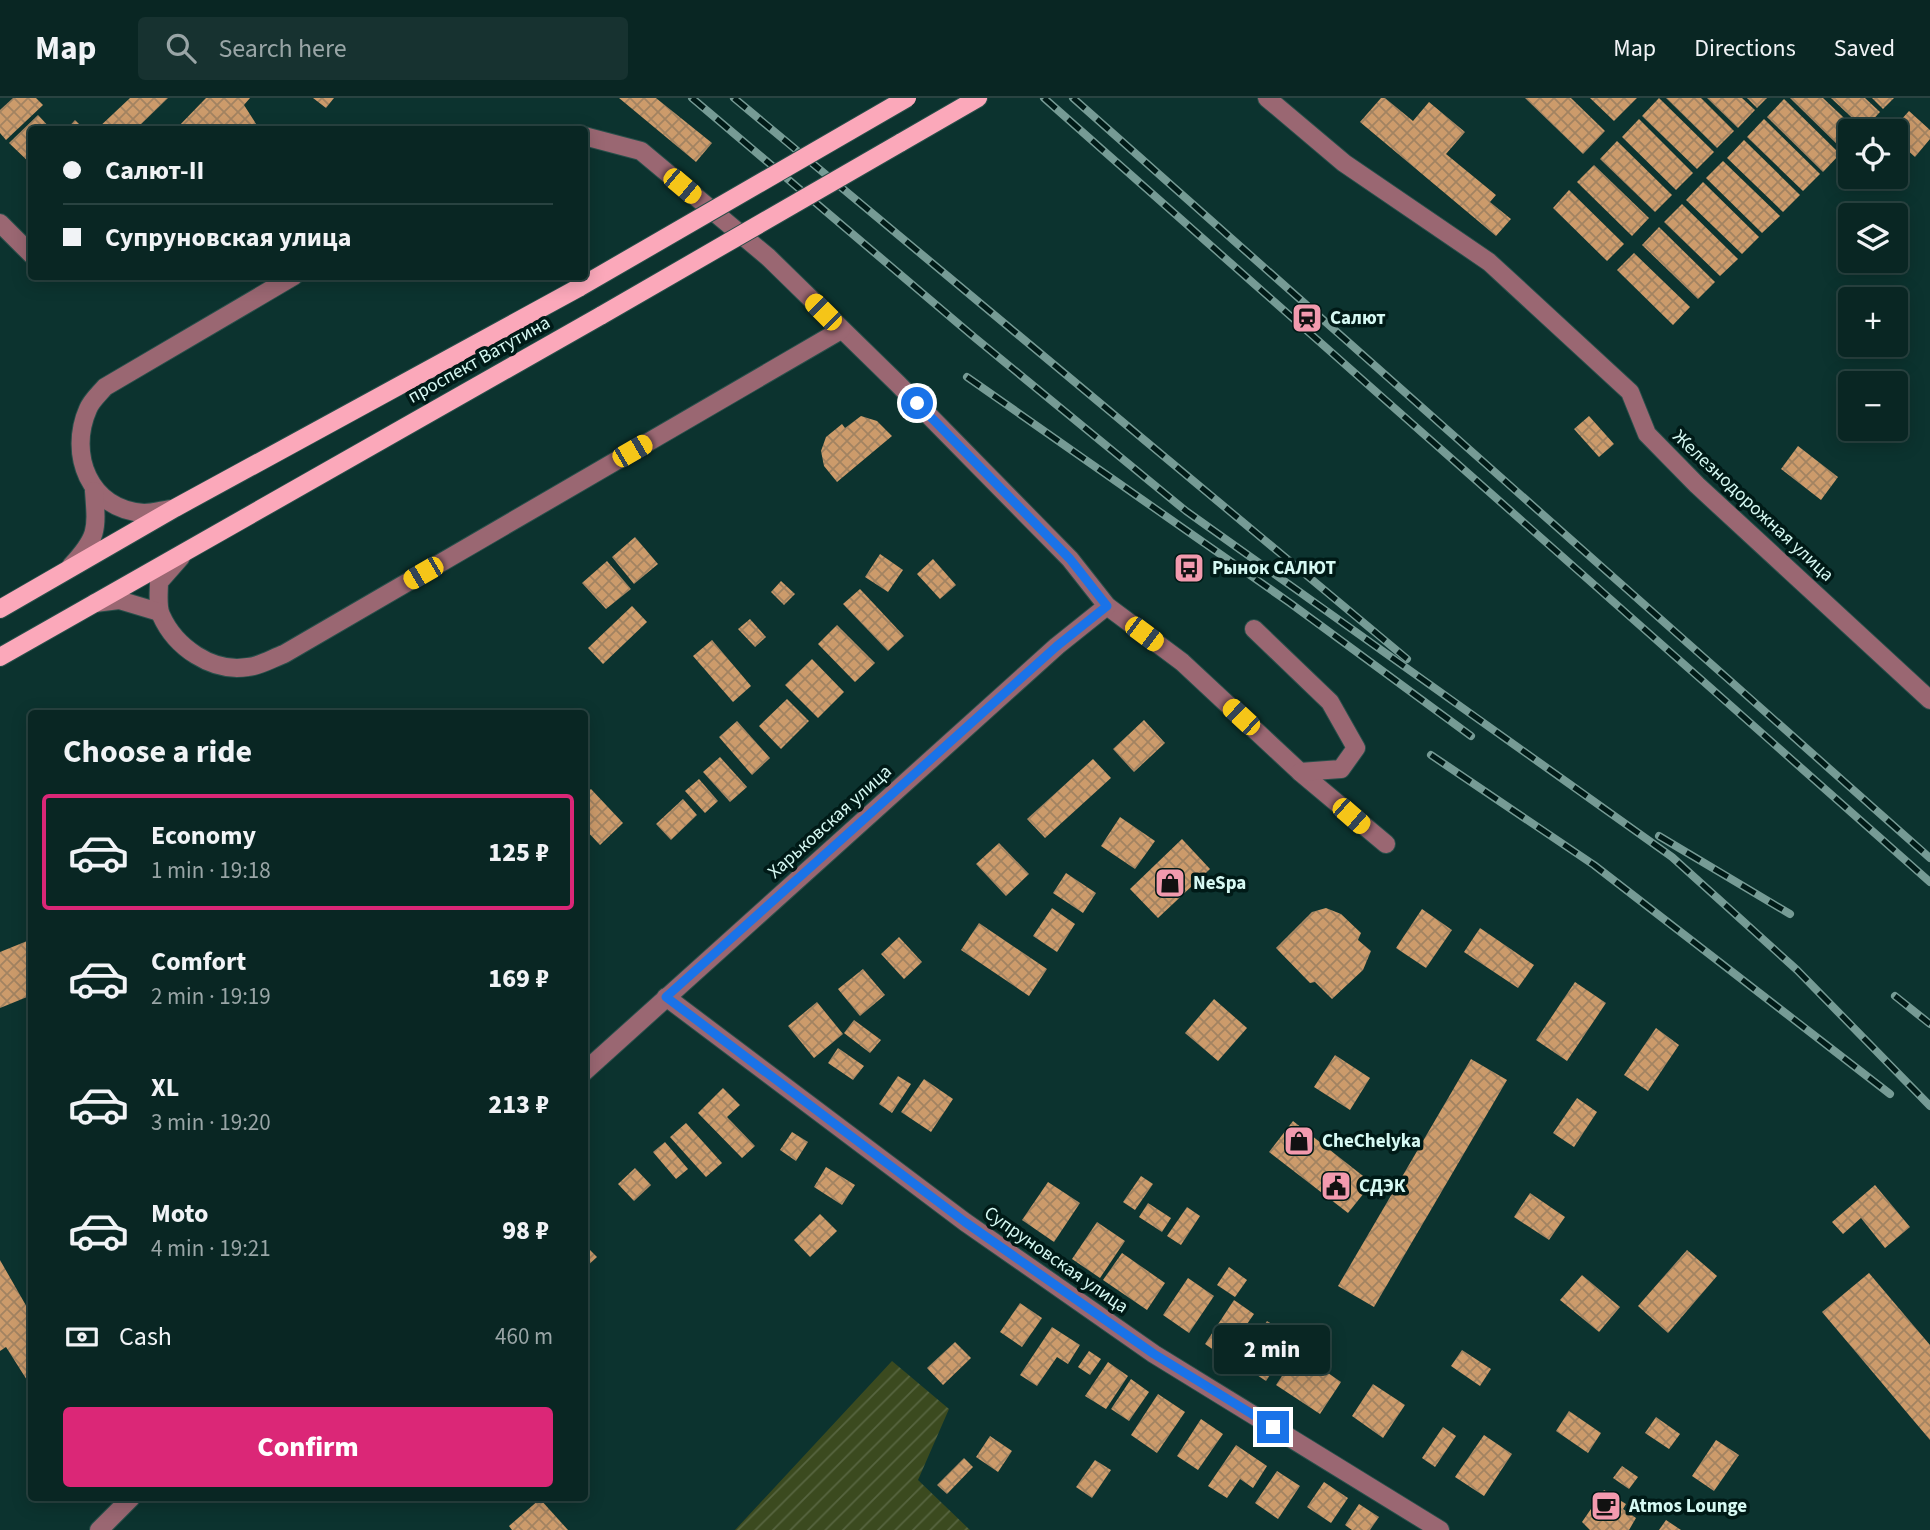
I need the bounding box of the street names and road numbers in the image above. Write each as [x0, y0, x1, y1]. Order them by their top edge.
street label: проспект Ватутина [403, 310, 555, 410]
street label: Железнодорожная улица [1666, 424, 1840, 588]
street label: Харьковская улица [762, 759, 898, 885]
street label: Супруновская улица [978, 1200, 1134, 1320]

